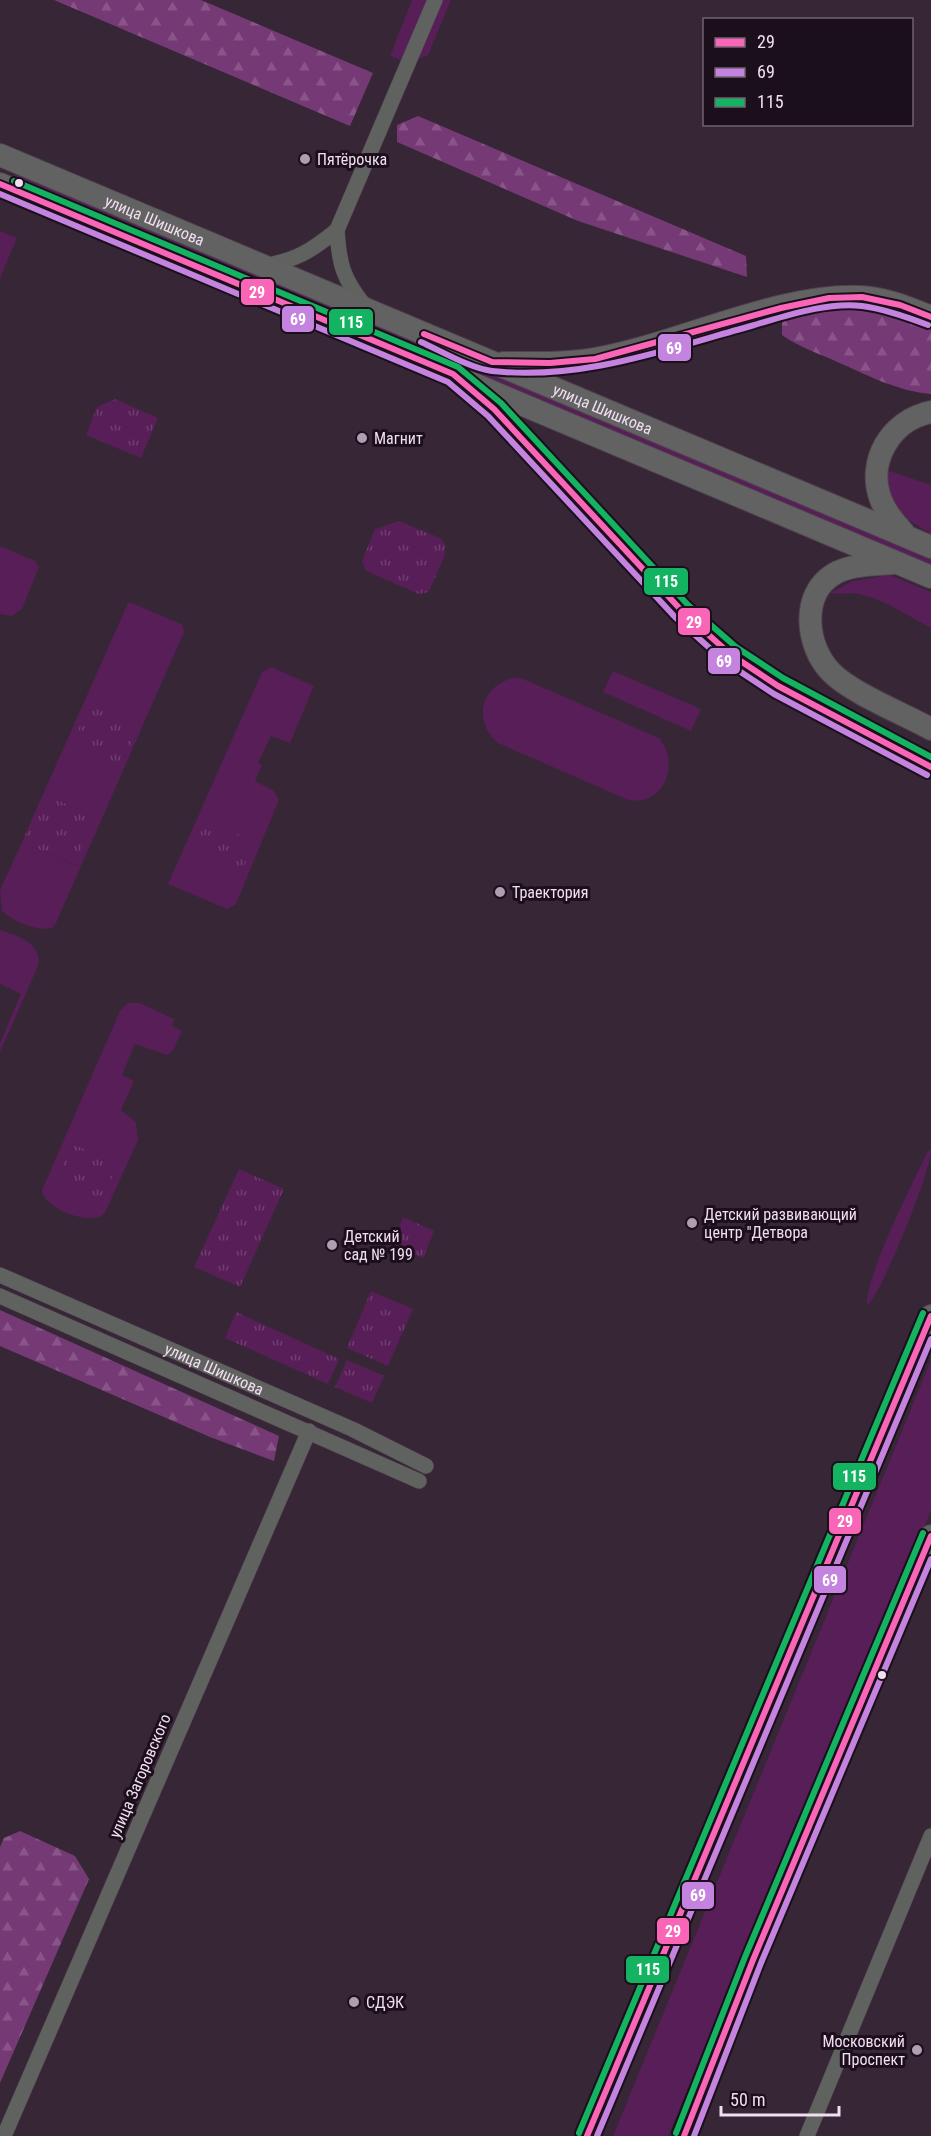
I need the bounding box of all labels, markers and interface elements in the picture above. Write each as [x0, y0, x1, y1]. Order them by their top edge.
legend [703, 18, 913, 126]
text: 29 [757, 31, 775, 52]
text: 69 [757, 61, 775, 82]
text: 115 [757, 91, 784, 112]
place label: Пятёрочка [317, 150, 387, 169]
marker: Пятёрочка [298, 152, 312, 166]
unlabelled marker [13, 177, 25, 189]
street label: улица Шишкова [102, 191, 207, 250]
line badge: 29 [240, 278, 275, 306]
text: 29 [249, 283, 265, 302]
line badge: 69 [281, 305, 315, 333]
line badge: 115 [328, 308, 374, 336]
text: 69 [290, 310, 306, 329]
text: 115 [339, 313, 363, 332]
line badge: 69 [657, 333, 692, 362]
text: 69 [666, 339, 682, 358]
street label: улица Шишкова [550, 379, 655, 438]
place label: Магнит [374, 429, 423, 448]
marker: Магнит [355, 431, 369, 445]
line badge: 115 [643, 567, 689, 596]
text: 115 [654, 572, 678, 591]
line badge: 29 [677, 607, 711, 636]
text: 29 [686, 613, 702, 632]
line badge: 69 [707, 647, 741, 675]
text: 69 [716, 652, 732, 671]
place label: Траектория [512, 883, 588, 902]
marker: Траектория [493, 885, 507, 899]
place label: Детский развивающий центр "Детвора [704, 1205, 857, 1242]
marker: Детский развивающий центр "Детвора [685, 1216, 699, 1230]
place label: Детский сад № 199 [344, 1227, 413, 1264]
marker: Детский сад № 199 [325, 1238, 339, 1252]
street label: улица Шишкова [162, 1339, 267, 1399]
line badge: 115 [832, 1462, 877, 1491]
text: 115 [842, 1467, 866, 1486]
line badge: 29 [828, 1507, 862, 1535]
text: 29 [837, 1512, 853, 1531]
line badge: 69 [813, 1565, 847, 1594]
text: 69 [822, 1571, 838, 1590]
unlabelled marker [876, 1669, 888, 1681]
street label: улица Загоровского [105, 1711, 175, 1841]
line badge: 69 [681, 1881, 715, 1910]
text: 69 [690, 1886, 706, 1905]
line badge: 29 [656, 1917, 690, 1945]
text: 29 [665, 1922, 681, 1941]
line badge: 115 [625, 1955, 670, 1984]
text: 115 [636, 1960, 660, 1979]
place label: СДЭК [366, 1993, 404, 2012]
marker: СДЭК [347, 1995, 361, 2009]
place label: Московский Проспект [823, 2032, 905, 2069]
marker: Московский Проспект [910, 2043, 924, 2057]
scale bar [721, 2079, 840, 2117]
text: 50 m [730, 2089, 765, 2110]

